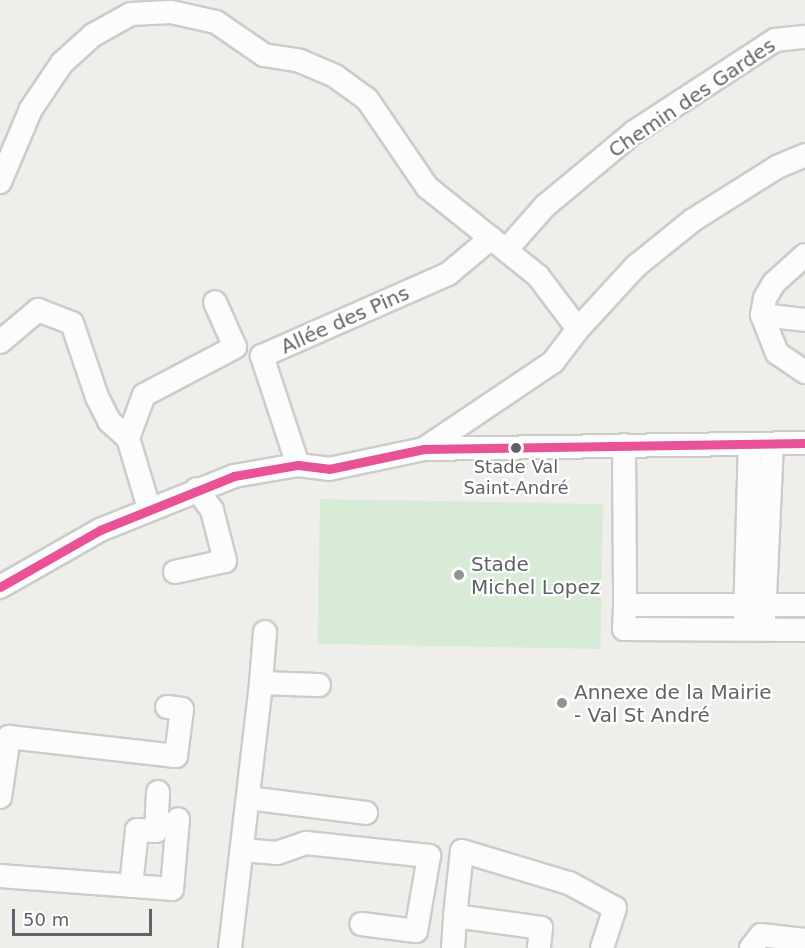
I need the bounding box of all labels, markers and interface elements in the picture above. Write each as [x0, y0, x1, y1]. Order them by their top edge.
street label: Chemin des Gardes [604, 33, 780, 163]
street label: Allée des Pins [277, 281, 413, 359]
marker: Stade Val Saint-André [510, 442, 522, 454]
place label: Stade Val Saint-André [463, 457, 569, 500]
place label: Stade Michel Lopez [471, 552, 600, 599]
marker: Stade Michel Lopez [452, 568, 466, 582]
place label: Annexe de la Mairie - Val St André [574, 680, 772, 727]
marker: Annexe de la Mairie - Val St André [555, 696, 569, 710]
scale bar [15, 897, 154, 935]
text: 50 m [23, 909, 69, 930]

